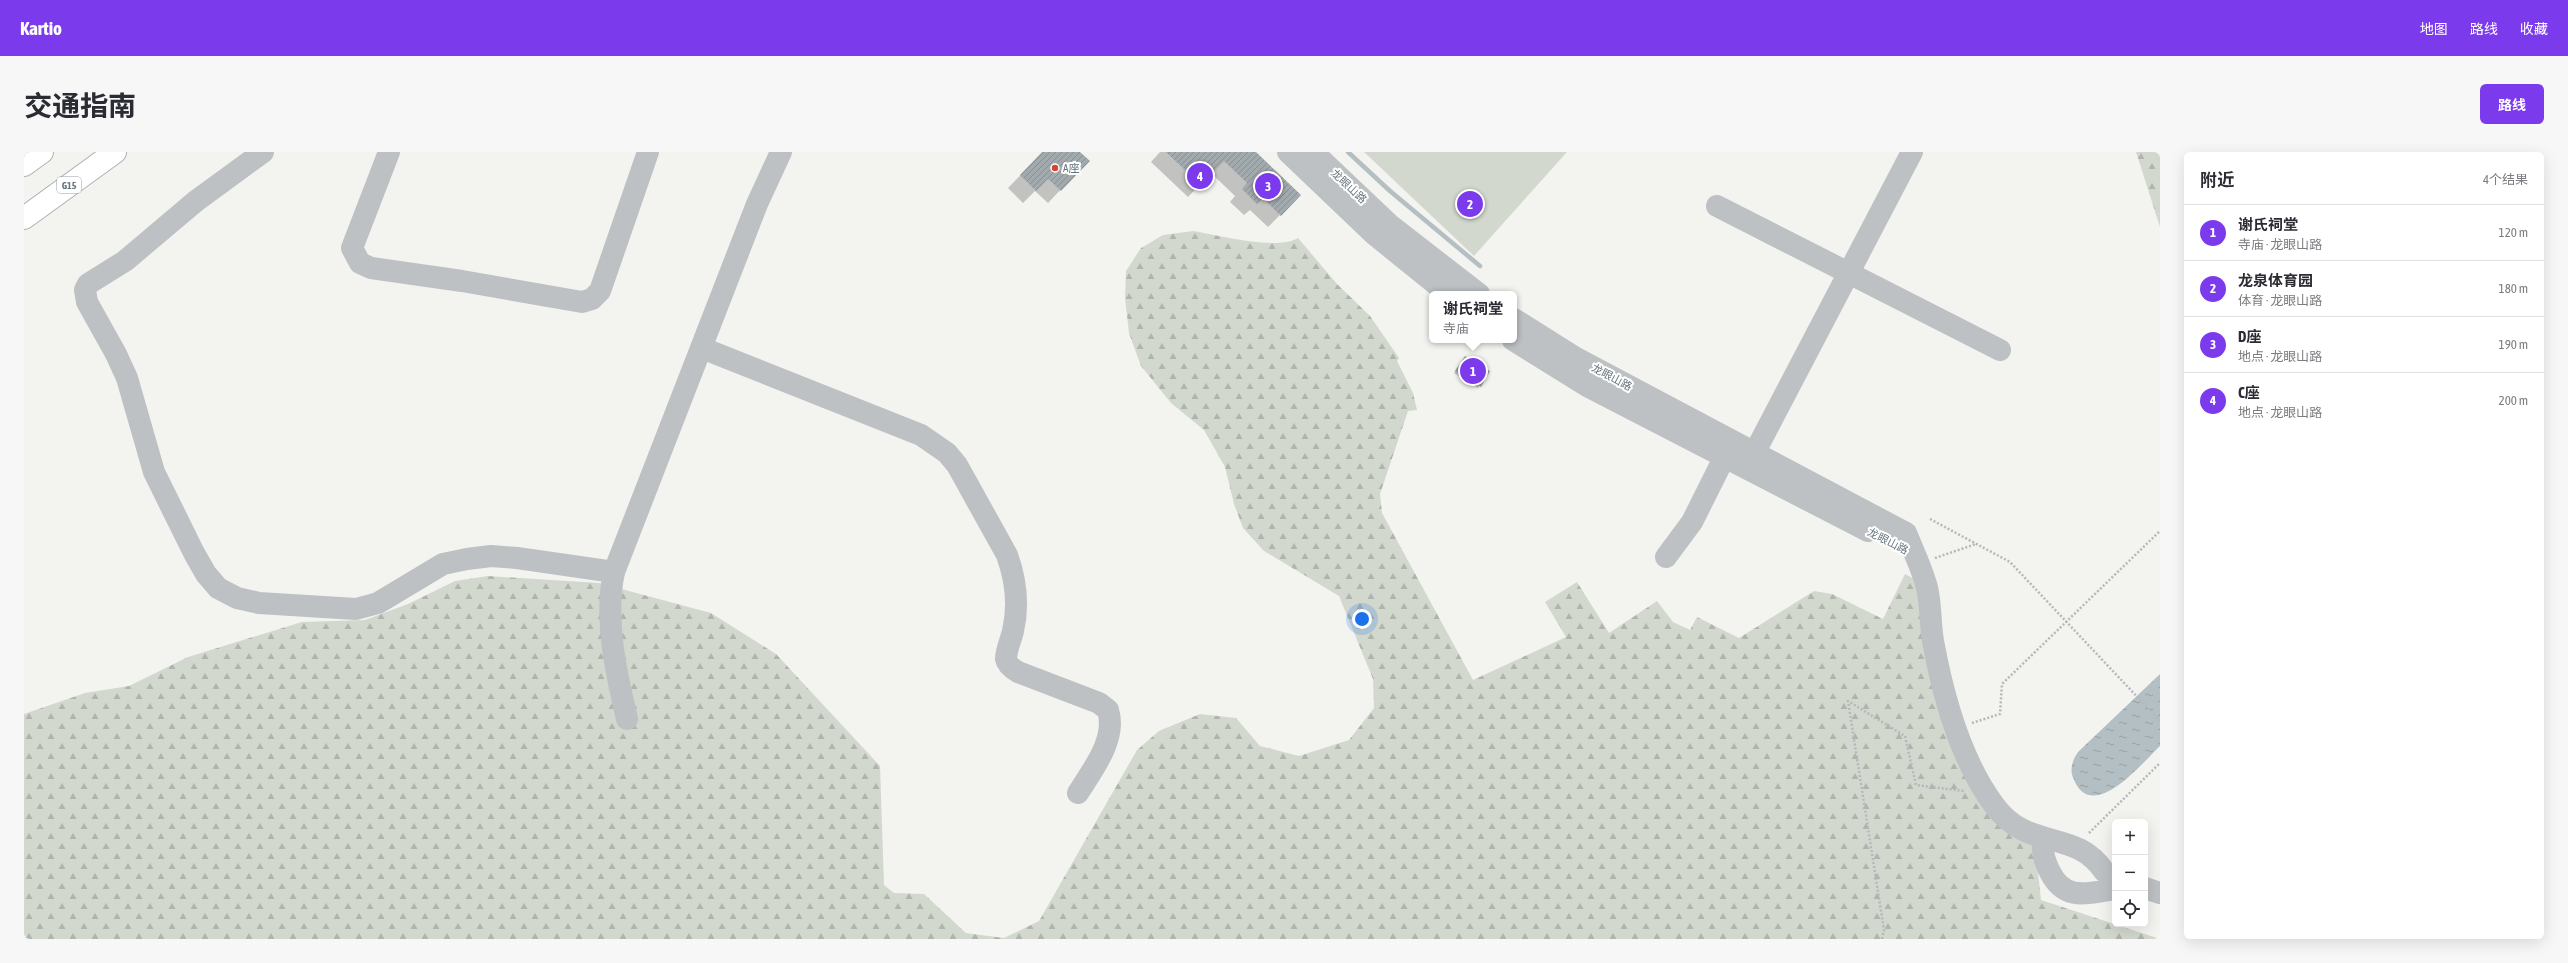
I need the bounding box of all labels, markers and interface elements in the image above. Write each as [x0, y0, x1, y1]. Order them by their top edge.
text: Kartio [20, 17, 62, 39]
text: 地图 [2420, 21, 2448, 37]
text: 路线 [2470, 21, 2498, 37]
text: 收藏 [2520, 21, 2548, 37]
button: 路线 [2480, 84, 2544, 124]
text: 交通指南 [24, 90, 136, 122]
pin: 4 [1187, 161, 1213, 191]
place label: A座 [1063, 162, 1079, 174]
marker: A座 [1050, 163, 1060, 173]
street label: 龙眼山路 [1329, 167, 1369, 205]
text: 附近 [2200, 170, 2234, 190]
pin: 3 [1255, 171, 1281, 201]
text: 4个结果 [2483, 172, 2528, 187]
road number: G15 [57, 177, 81, 193]
pin: 2 [1457, 189, 1483, 219]
text: 谢氏祠堂 [2238, 216, 2298, 233]
text: 1 [2210, 225, 2216, 240]
text: 120 m [2499, 225, 2528, 240]
text: 寺庙 · 龙眼山路 [2238, 237, 2322, 252]
text: 龙泉体育园 [2238, 272, 2313, 289]
text: 2 [2210, 281, 2216, 296]
text: 180 m [2499, 281, 2528, 296]
popup [1429, 291, 1517, 343]
text: 体育 · 龙眼山路 [2238, 293, 2322, 308]
text: 谢氏祠堂 [1443, 300, 1503, 317]
text: 寺庙 [1443, 321, 1469, 336]
text: D座 [2238, 328, 2261, 345]
text: 3 [2210, 337, 2216, 352]
text: 190 m [2499, 337, 2528, 352]
text: 地点 · 龙眼山路 [2238, 349, 2322, 364]
pin: 1 [1460, 356, 1486, 386]
street label: 龙眼山路 [1590, 361, 1634, 393]
text: C座 [2238, 384, 2260, 401]
text: 4 [2210, 393, 2216, 408]
text: 200 m [2499, 393, 2528, 408]
text: 地点 · 龙眼山路 [2238, 405, 2322, 420]
street label: 龙眼山路 [1866, 526, 1910, 556]
your location [1352, 609, 1372, 629]
map controls [2112, 819, 2148, 927]
button: + [2112, 819, 2148, 855]
button: − [2112, 855, 2148, 891]
button: locate [2112, 891, 2148, 927]

